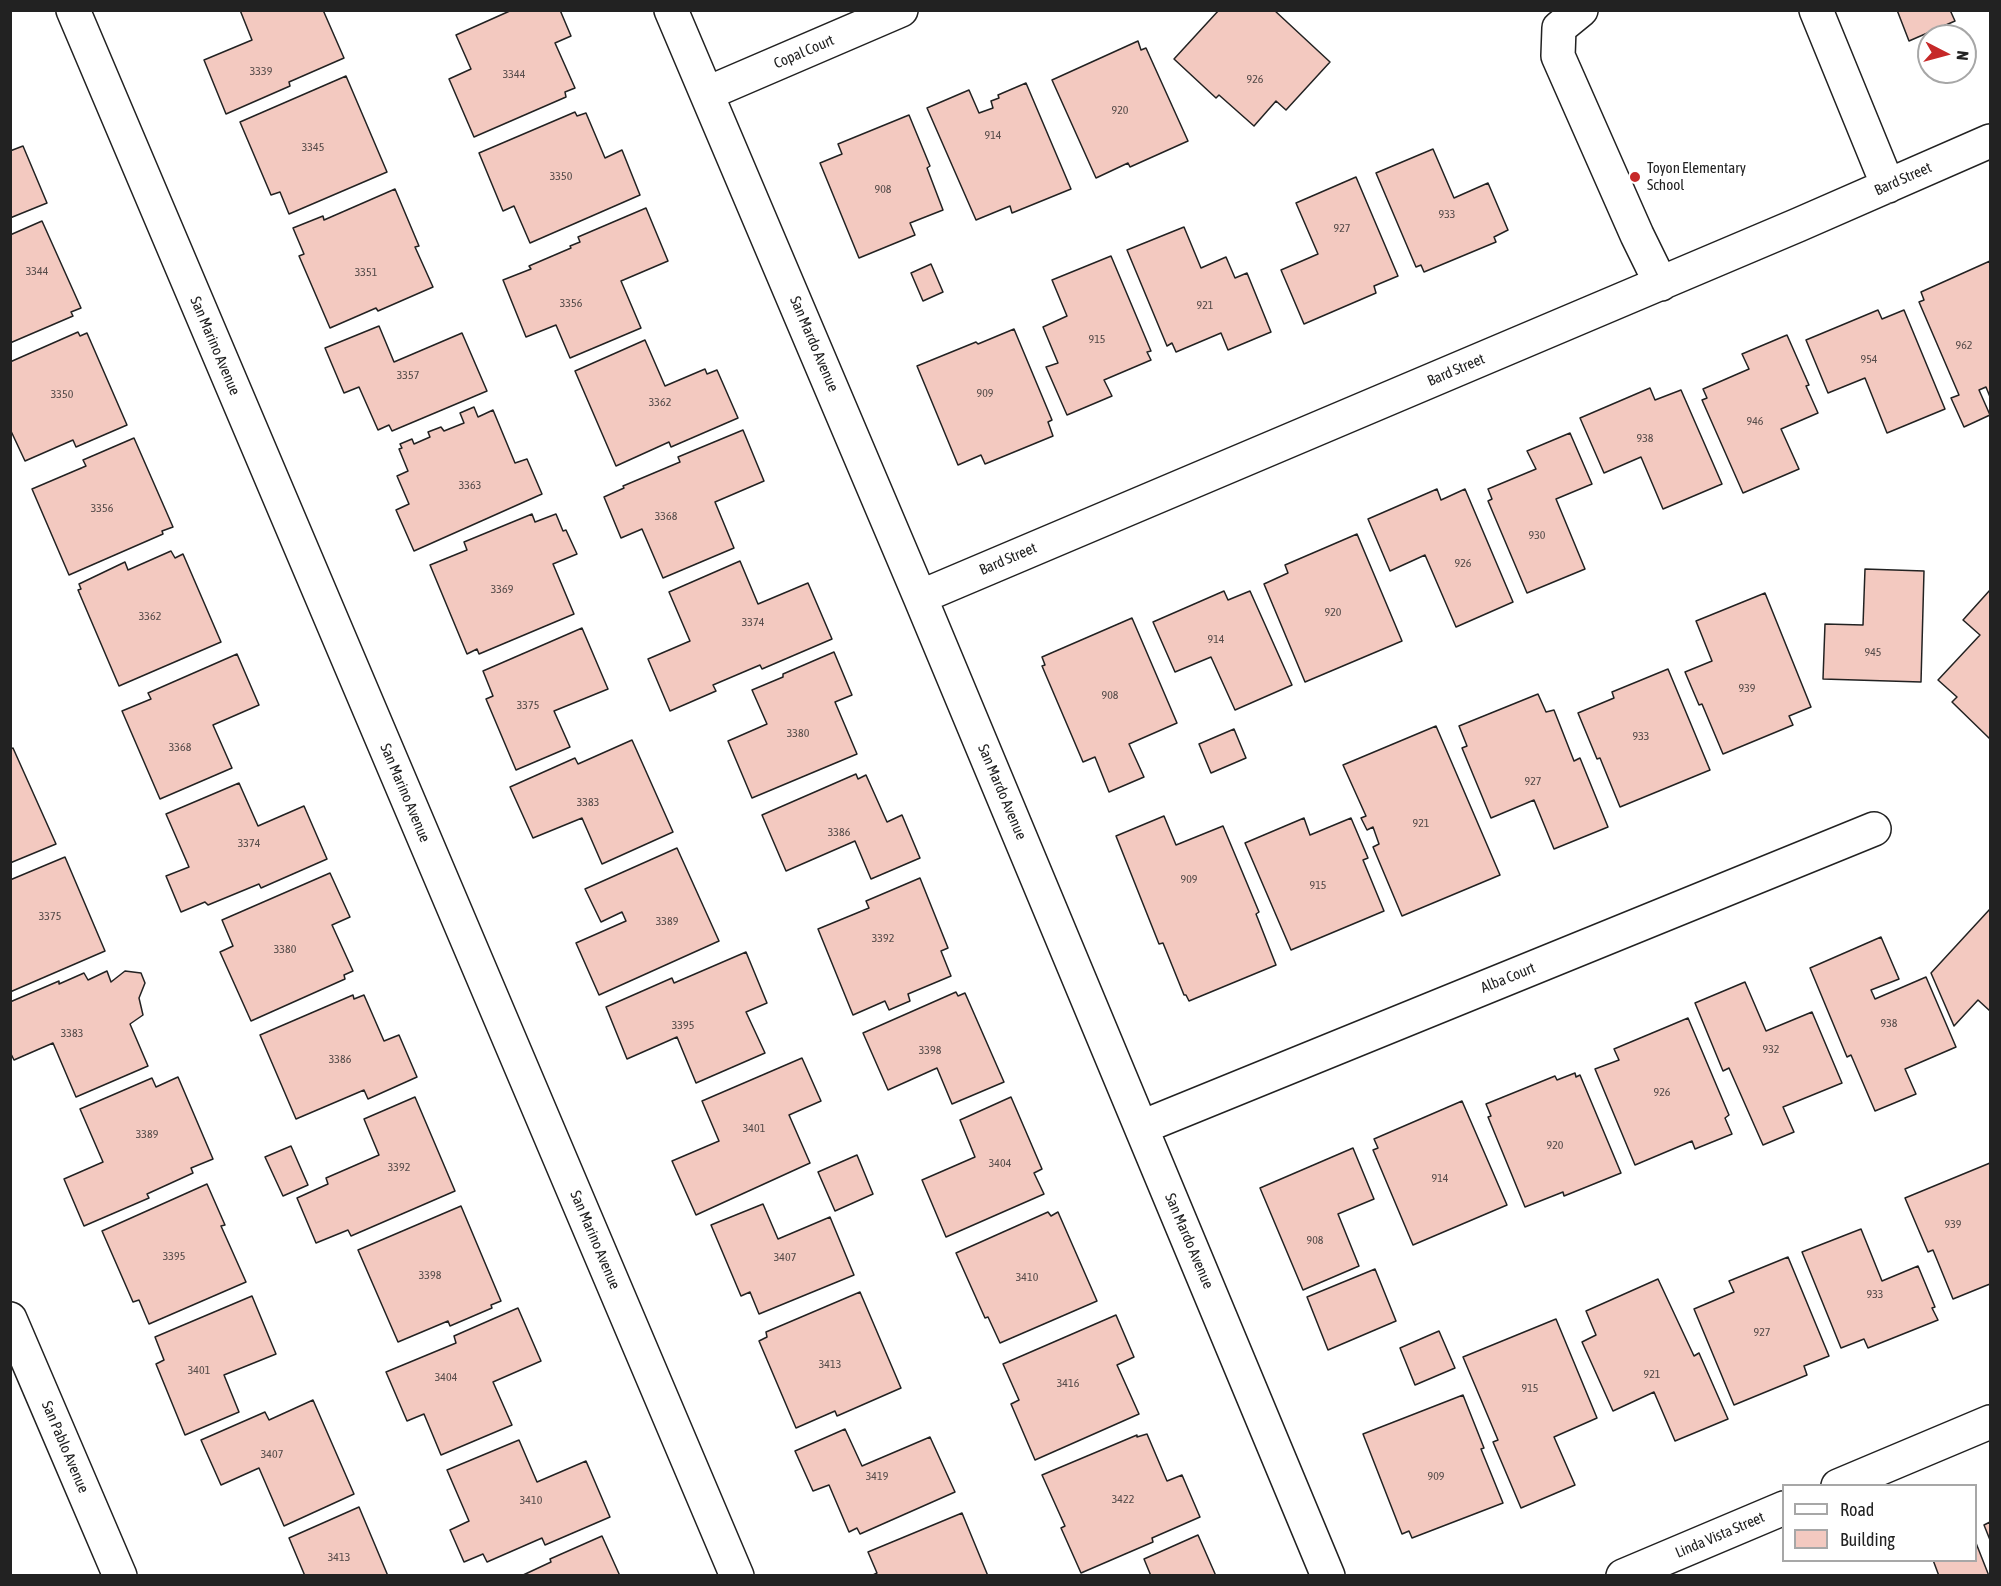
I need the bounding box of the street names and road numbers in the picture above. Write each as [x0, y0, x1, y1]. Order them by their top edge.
street label: Copal Court [771, 31, 837, 73]
street label: Bard Street [1872, 158, 1934, 200]
street label: San Marino Avenue [186, 294, 244, 398]
street label: San Mardo Avenue [786, 294, 842, 394]
street label: Bard Street [1425, 350, 1487, 390]
street label: Bard Street [977, 539, 1039, 579]
street label: San Marino Avenue [376, 741, 434, 845]
street label: San Mardo Avenue [974, 742, 1030, 842]
street label: Alba Court [1478, 959, 1538, 997]
street label: San Marino Avenue [566, 1188, 624, 1292]
street label: San Mardo Avenue [1161, 1191, 1217, 1291]
street label: San Pablo Avenue [38, 1398, 92, 1496]
street label: Linda Vista Street [1673, 1508, 1767, 1562]

